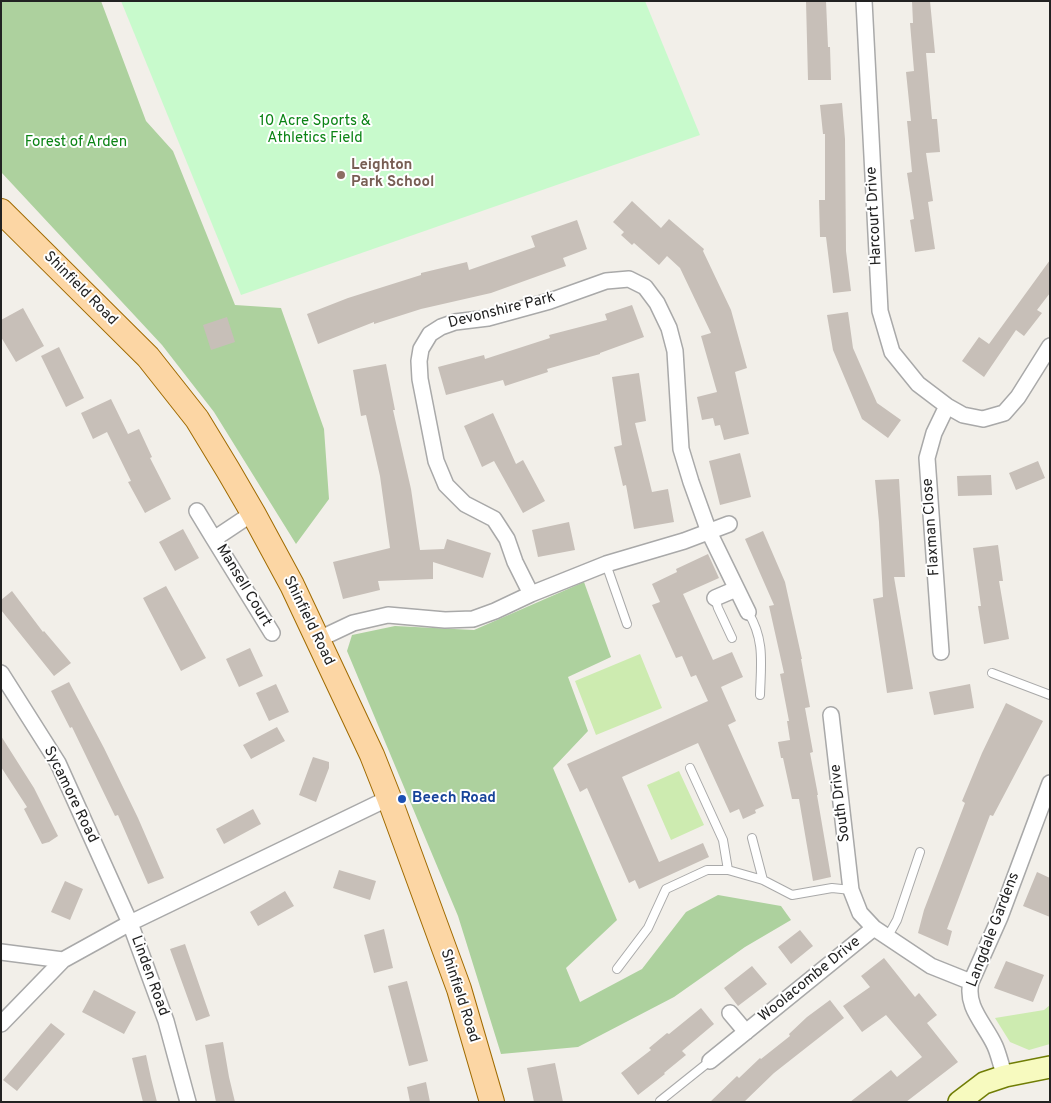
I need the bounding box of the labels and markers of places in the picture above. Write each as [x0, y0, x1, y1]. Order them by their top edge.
place label: Leighton Park School [351, 157, 434, 192]
marker: Leighton Park School [335, 169, 347, 181]
place label: Beech Road [412, 790, 496, 808]
marker: Beech Road [396, 793, 408, 805]

